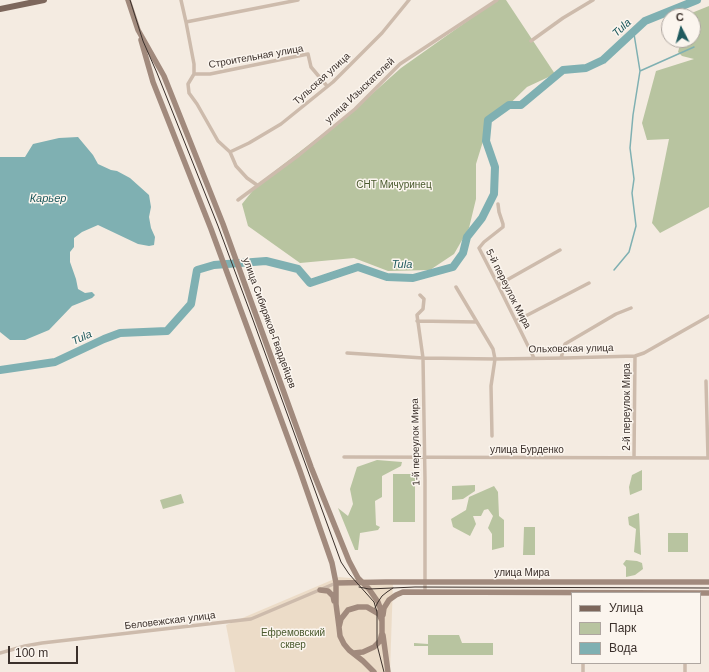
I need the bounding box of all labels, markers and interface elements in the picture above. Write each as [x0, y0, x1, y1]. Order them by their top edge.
north arrow [661, 8, 701, 48]
text: С [675, 11, 684, 23]
water label: Tula [610, 16, 634, 40]
street label: Строительная улица [208, 43, 304, 71]
street label: Тульская улица [291, 50, 353, 108]
street label: улица Изыскателей [323, 56, 397, 126]
park label: СНТ Мичуринец [356, 179, 432, 191]
water label: Карьер [30, 192, 66, 206]
street label: 5-й переулок Мира [483, 247, 533, 331]
street label: улица Сибиряков-Гвардейцев [240, 256, 298, 390]
water label: Tula [392, 258, 412, 272]
water label: Tula [70, 328, 94, 348]
street label: Ольховская улица [528, 342, 614, 356]
street label: 2-й переулок Мира [621, 363, 633, 451]
street label: 1-й переулок Мира [409, 398, 423, 486]
street label: улица Бурденко [490, 444, 564, 456]
street label: улица Мира [494, 567, 550, 579]
legend [571, 592, 701, 664]
text: Улица [609, 601, 643, 615]
street label: Беловежская улица [124, 609, 216, 633]
text: Парк [609, 621, 636, 635]
park label: Ефремовский сквер [261, 627, 325, 650]
scale bar [10, 638, 80, 664]
text: Вода [609, 641, 637, 655]
text: 100 m [15, 646, 48, 660]

